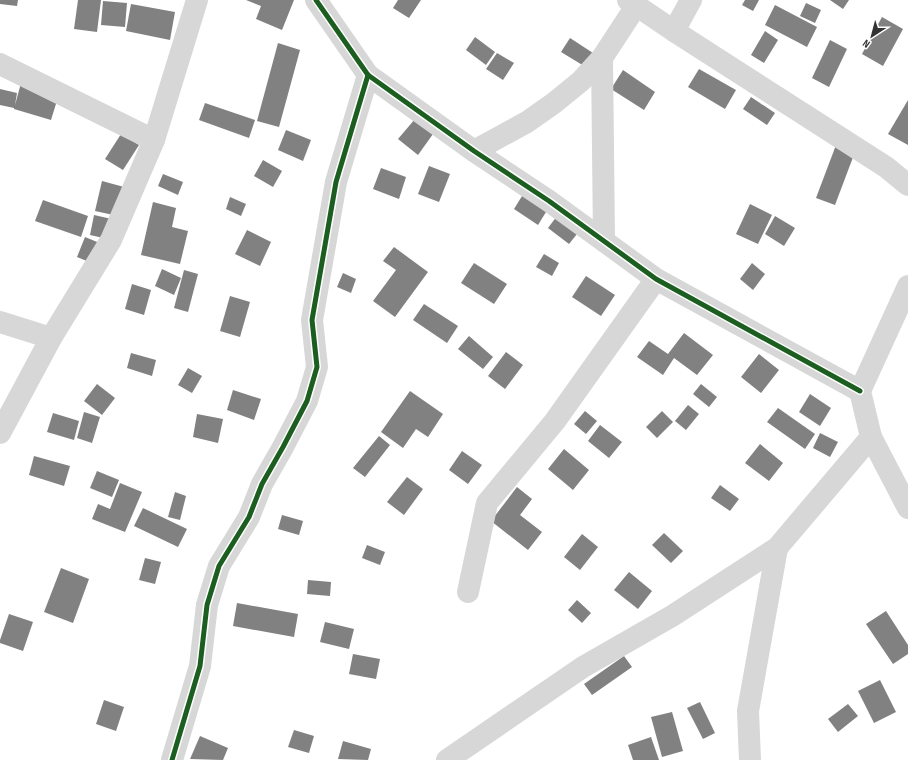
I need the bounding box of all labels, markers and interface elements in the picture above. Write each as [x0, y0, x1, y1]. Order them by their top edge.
north arrow [852, 16, 892, 56]
text: N [860, 37, 873, 51]

